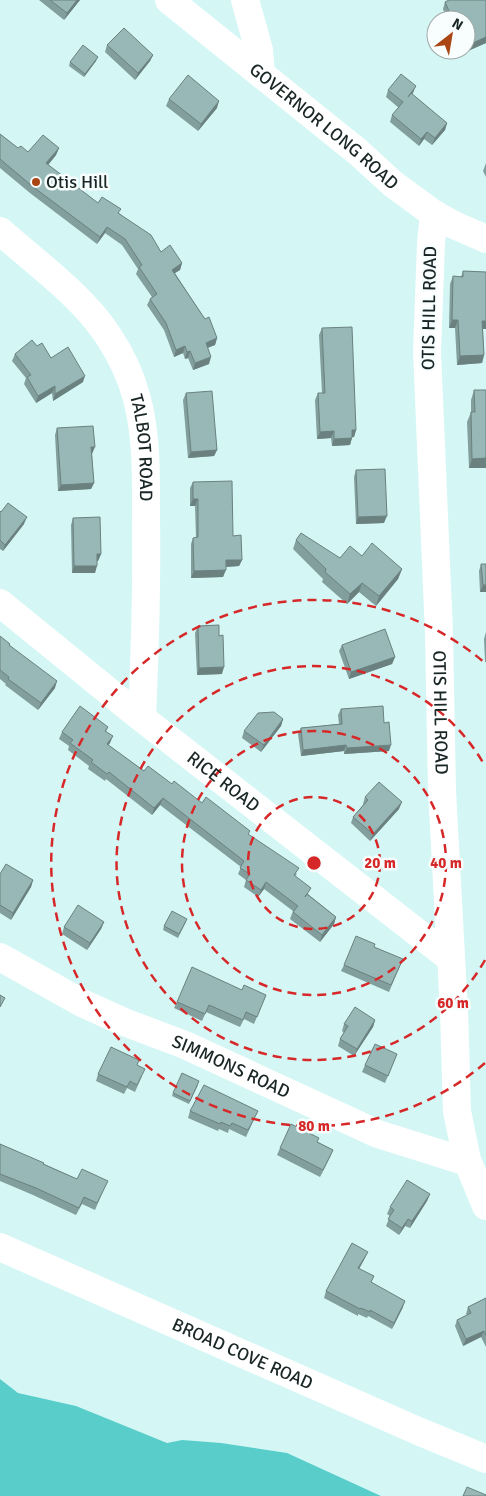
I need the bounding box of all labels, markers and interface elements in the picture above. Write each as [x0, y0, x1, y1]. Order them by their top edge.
north arrow [426, 10, 476, 60]
text: N [449, 14, 466, 34]
street label: GOVERNOR LONG ROAD [245, 58, 403, 194]
place label: Otis Hill [46, 171, 108, 193]
marker: Otis Hill [30, 176, 42, 188]
street label: OTIS HILL ROAD [417, 246, 441, 370]
street label: TALBOT ROAD [125, 392, 157, 501]
street label: OTIS HILL ROAD [428, 650, 453, 775]
street label: RICE ROAD [183, 746, 264, 817]
centre of rings [305, 854, 323, 872]
text: 20 m [364, 854, 396, 872]
text: 40 m [430, 854, 462, 872]
text: 60 m [437, 994, 469, 1012]
street label: SIMMONS ROAD [169, 1030, 293, 1103]
text: 80 m [298, 1117, 330, 1135]
street label: BROAD COVE ROAD [169, 1313, 316, 1394]

